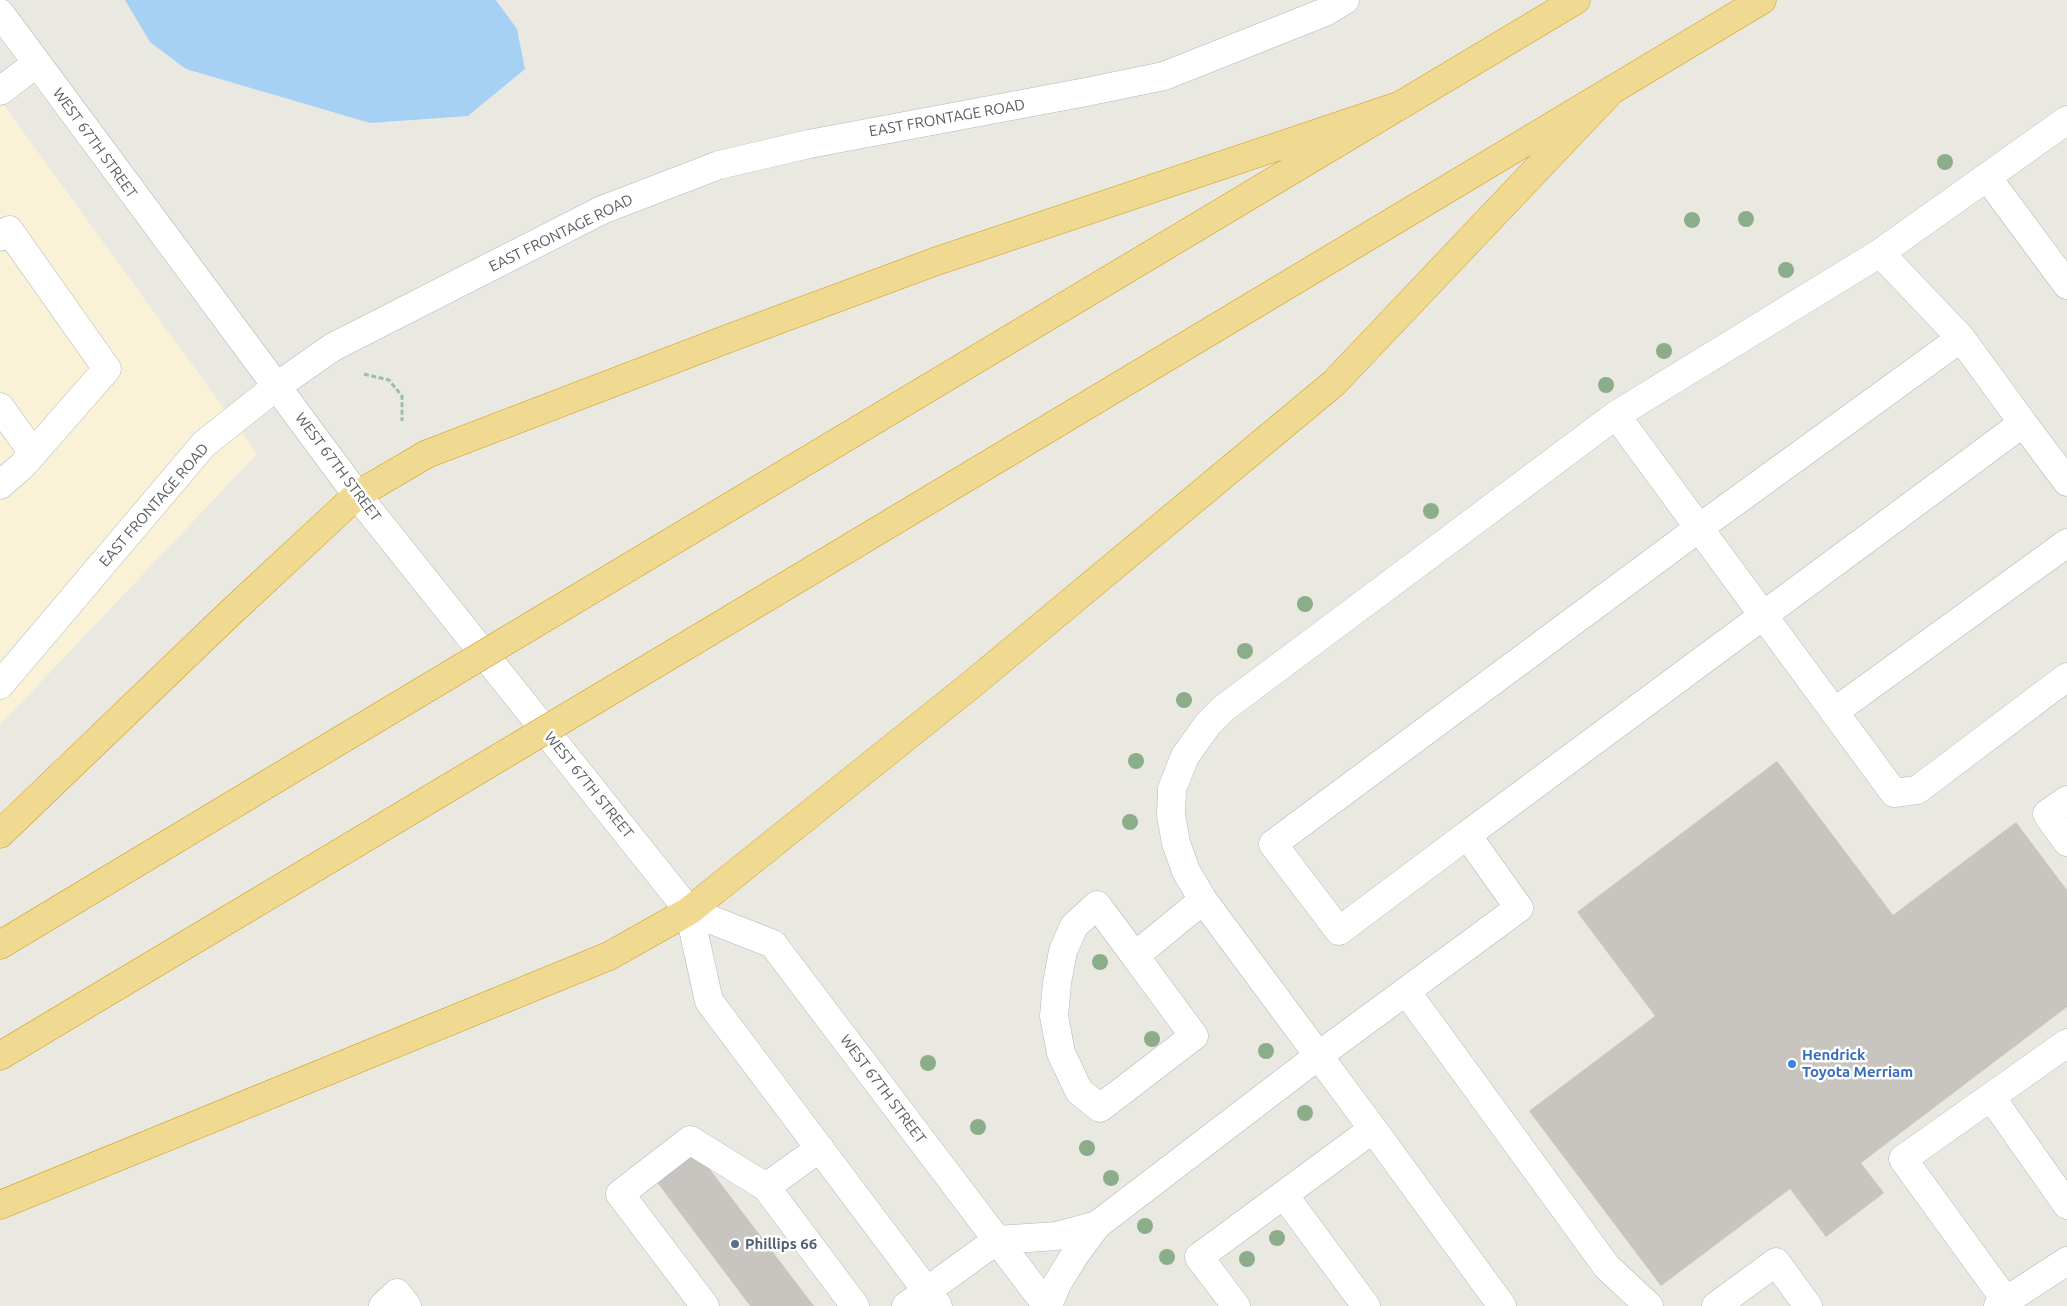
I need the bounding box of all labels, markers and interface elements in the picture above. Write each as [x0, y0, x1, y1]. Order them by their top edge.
street label: WEST 67TH STREET [49, 84, 141, 202]
street label: EAST FRONTAGE ROAD [868, 95, 1026, 141]
street label: EAST FRONTAGE ROAD [486, 190, 636, 276]
street label: WEST 67TH STREET [291, 409, 385, 525]
street label: EAST FRONTAGE ROAD [95, 440, 213, 570]
street label: WEST 67TH STREET [541, 728, 637, 842]
street label: WEST 67TH STREET [836, 1031, 930, 1147]
place label: Hendrick Toyota Merriam [1802, 1046, 1913, 1081]
marker: Hendrick Toyota Merriam [1786, 1058, 1798, 1070]
place label: Phillips 66 [745, 1235, 817, 1253]
marker: Phillips 66 [729, 1238, 741, 1250]

